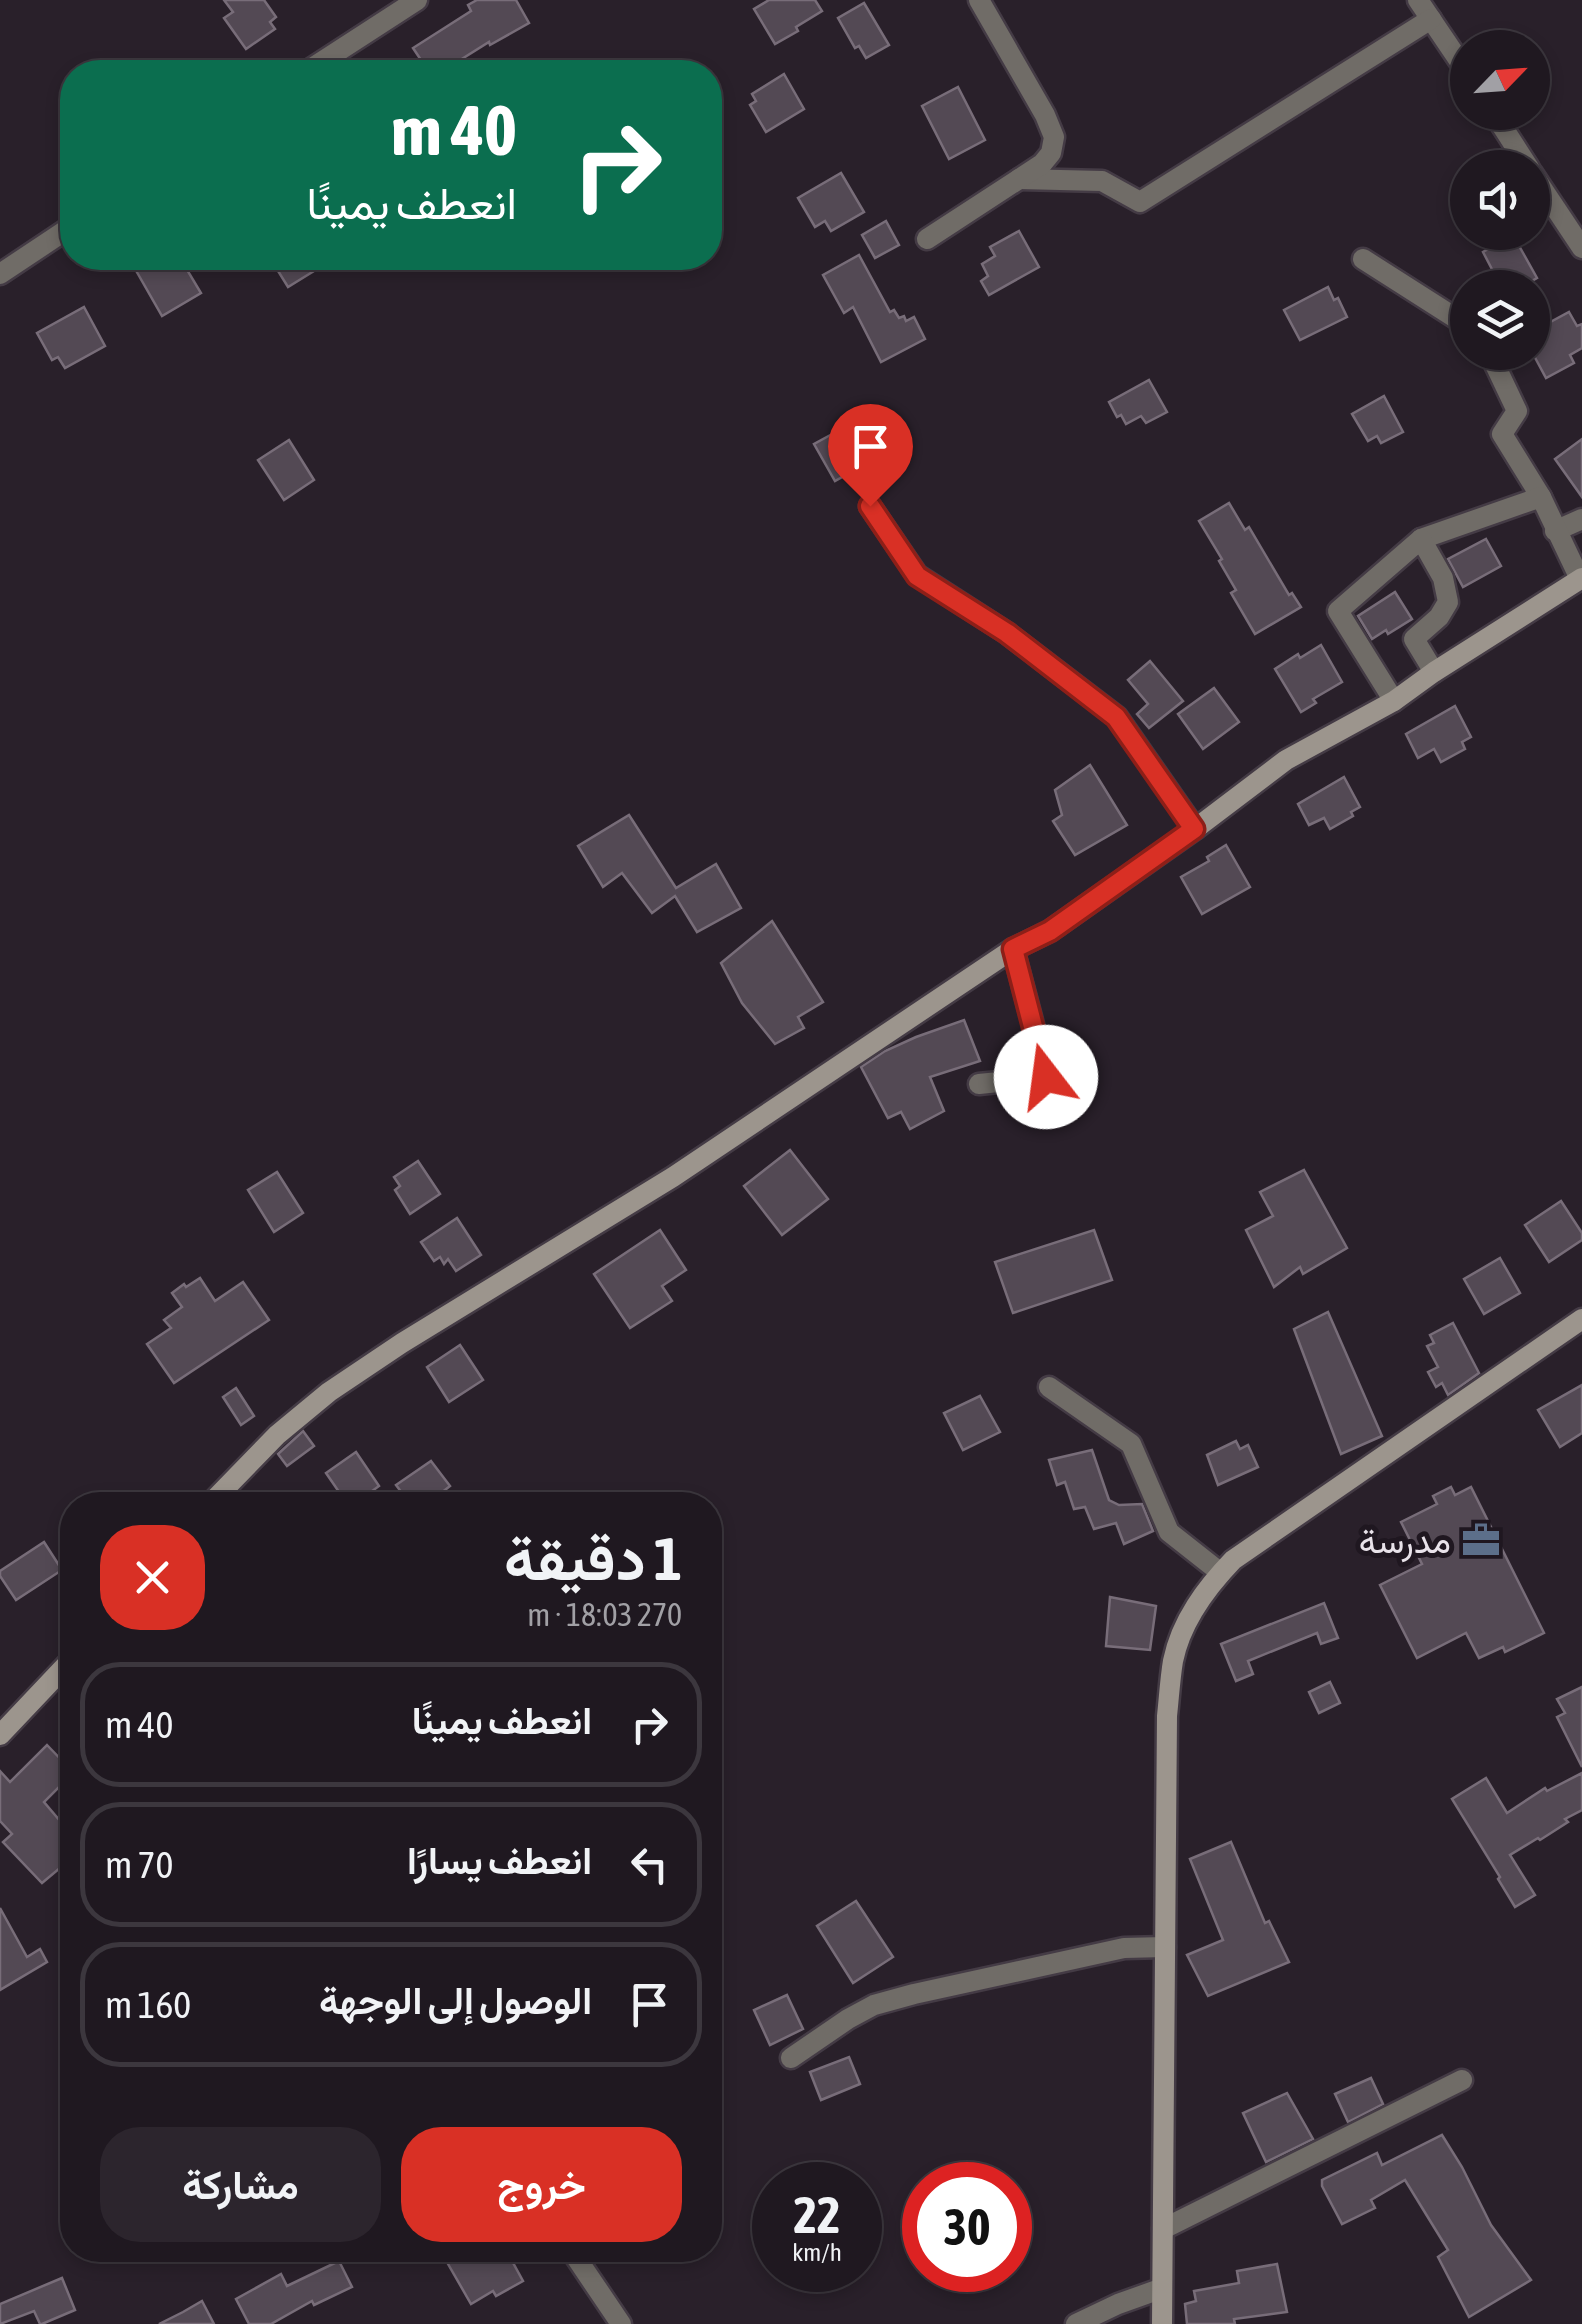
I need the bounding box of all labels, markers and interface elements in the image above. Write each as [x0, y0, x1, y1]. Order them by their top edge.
north arrow [1450, 30, 1550, 130]
map controls [1450, 30, 1550, 370]
text: 40 m [391, 90, 517, 170]
icon: right [552, 100, 682, 230]
button: sound [1450, 150, 1550, 250]
text: انعطف يمينًا [307, 177, 517, 229]
button: layers [1450, 270, 1550, 370]
pin [828, 404, 913, 507]
icon: arrive [843, 419, 898, 474]
position arrow [994, 1025, 1098, 1129]
office icon: مدرسة [1460, 1519, 1502, 1561]
place label: مدرسة [1359, 1520, 1451, 1563]
text: 1 دقيقة [504, 1524, 682, 1593]
button: close [100, 1525, 205, 1630]
text: 270 m · 18:03 [527, 1596, 682, 1633]
icon: right [622, 1697, 677, 1752]
text: انعطف يمينًا [412, 1699, 592, 1742]
text: 40 m [105, 1703, 173, 1746]
icon: left [622, 1837, 677, 1892]
text: انعطف يسارًا [407, 1839, 592, 1882]
text: 70 m [105, 1843, 173, 1886]
icon: arrive [622, 1977, 677, 2032]
text: الوصول إلى الوجهة [319, 1979, 592, 2022]
text: 160 m [105, 1983, 191, 2026]
button: مشاركة [100, 2127, 381, 2242]
button: خروج [401, 2127, 682, 2242]
speed limit sign: 30 [902, 2162, 1032, 2292]
text: 22 [793, 2186, 840, 2244]
text: km/h [792, 2238, 842, 2266]

